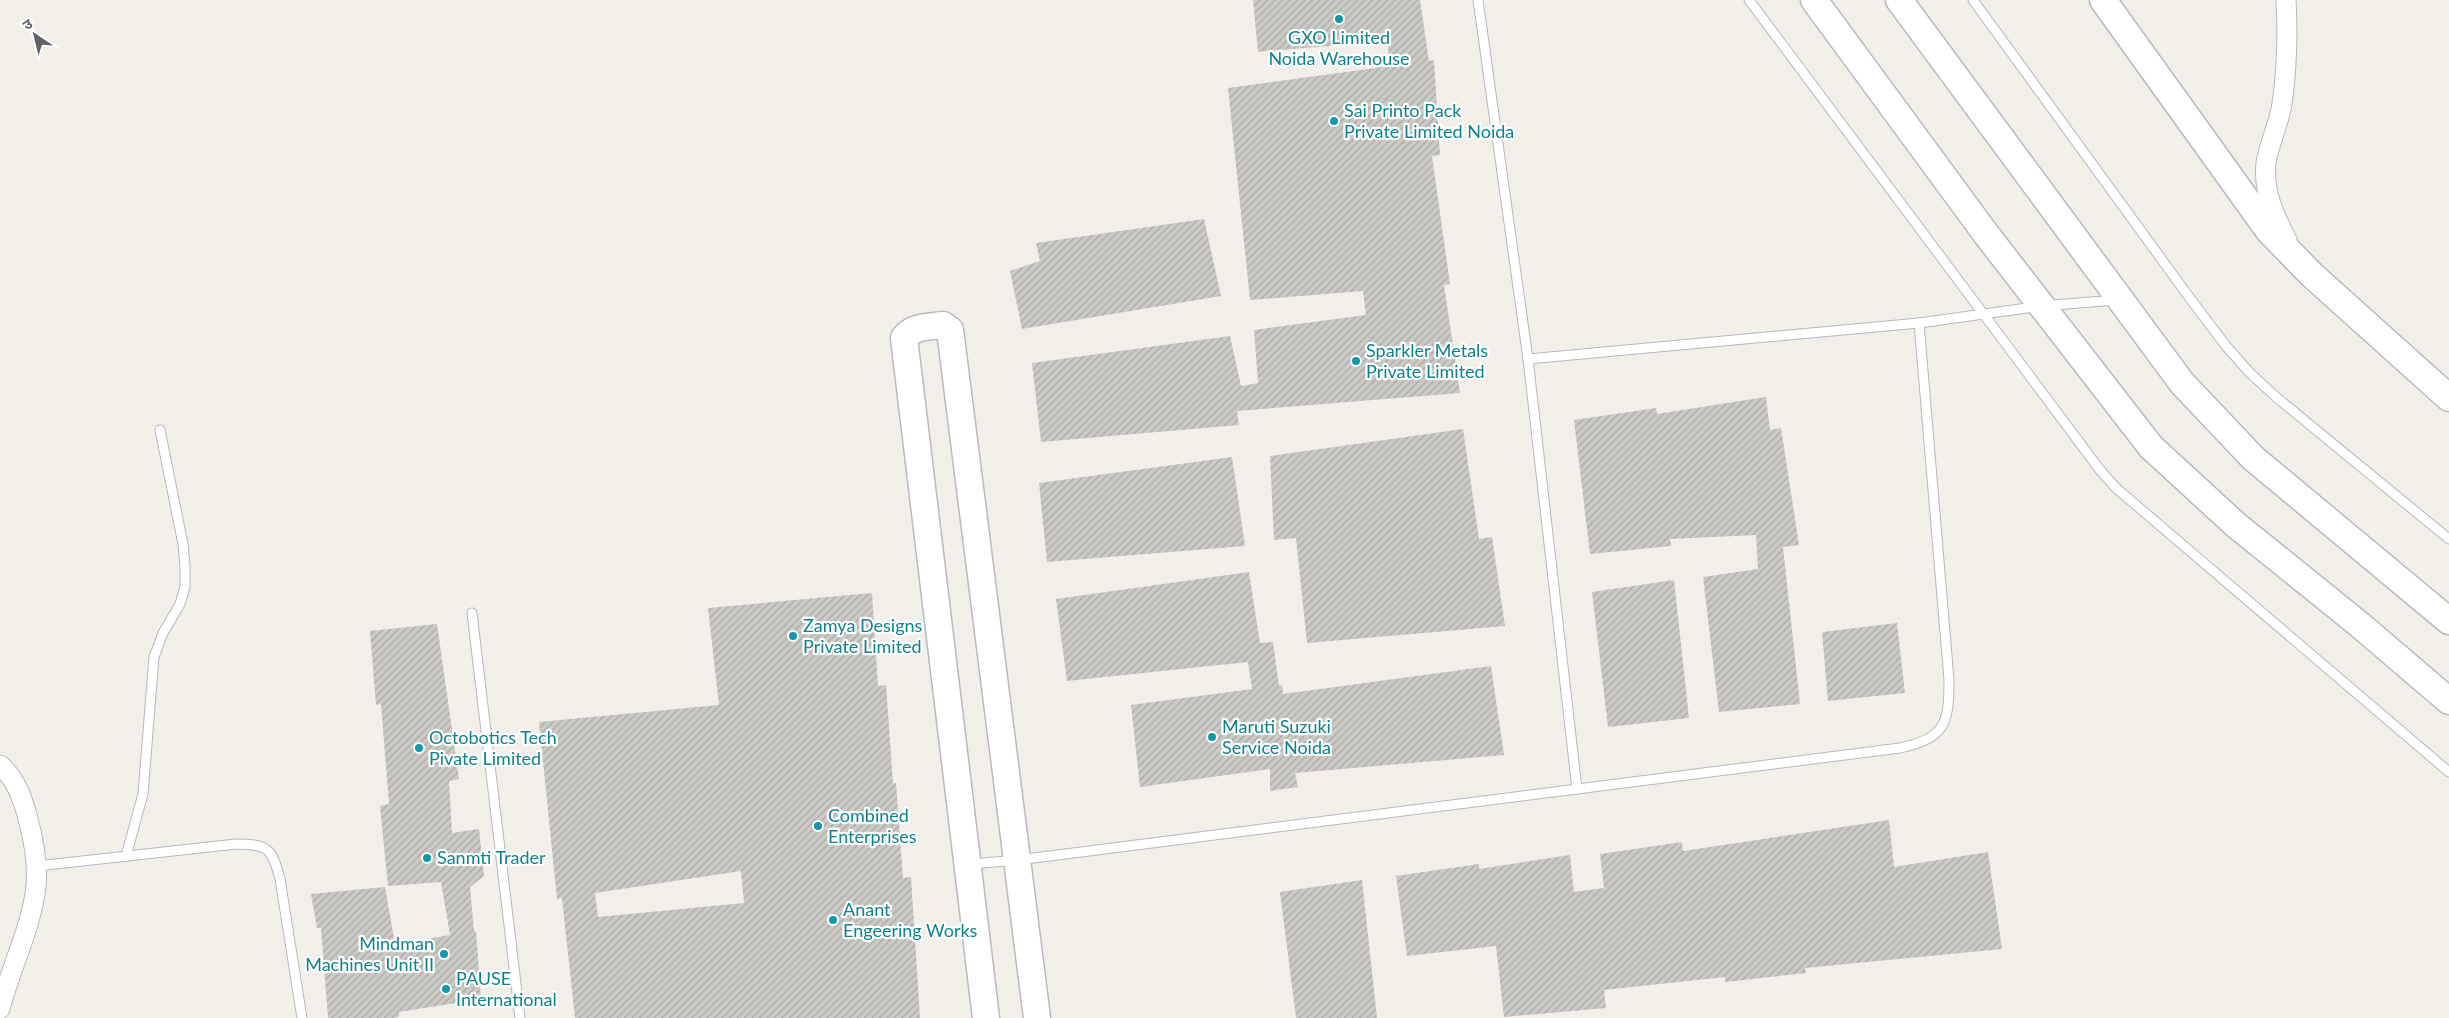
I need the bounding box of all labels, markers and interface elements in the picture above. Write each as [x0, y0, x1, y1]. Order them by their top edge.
north arrow [10, 10, 60, 60]
marker: GXO Limited Noida Warehouse [1333, 13, 1345, 25]
text: उ [19, 14, 36, 33]
place label: GXO Limited Noida Warehouse [1268, 26, 1410, 69]
place label: Sai Printo Pack Private Limited Noida [1344, 99, 1514, 142]
marker: Sai Printo Pack Private Limited Noida [1328, 115, 1340, 127]
place label: Sparkler Metals Private Limited [1366, 339, 1488, 382]
marker: Sparkler Metals Private Limited [1350, 355, 1362, 367]
place label: Zamya Designs Private Limited [803, 614, 923, 657]
marker: Zamya Designs Private Limited [787, 630, 799, 642]
place label: Maruti Suzuki Service Noida [1222, 715, 1331, 758]
place label: Octobotics Tech Pivate Limited [429, 726, 557, 769]
marker: Maruti Suzuki Service Noida [1206, 731, 1218, 743]
marker: Octobotics Tech Pivate Limited [413, 742, 425, 754]
place label: Combined Enterprises [828, 804, 917, 847]
marker: Combined Enterprises [812, 820, 824, 832]
place label: Sanmti Trader [437, 846, 546, 868]
marker: Sanmti Trader [421, 852, 433, 864]
place label: Anant Engeering Works [843, 898, 978, 941]
marker: Anant Engeering Works [827, 914, 839, 926]
place label: Mindman Machines Unit II [305, 932, 434, 975]
marker: Mindman Machines Unit II [438, 948, 450, 960]
place label: PAUSE International [456, 967, 557, 1010]
marker: PAUSE International [440, 983, 452, 995]

